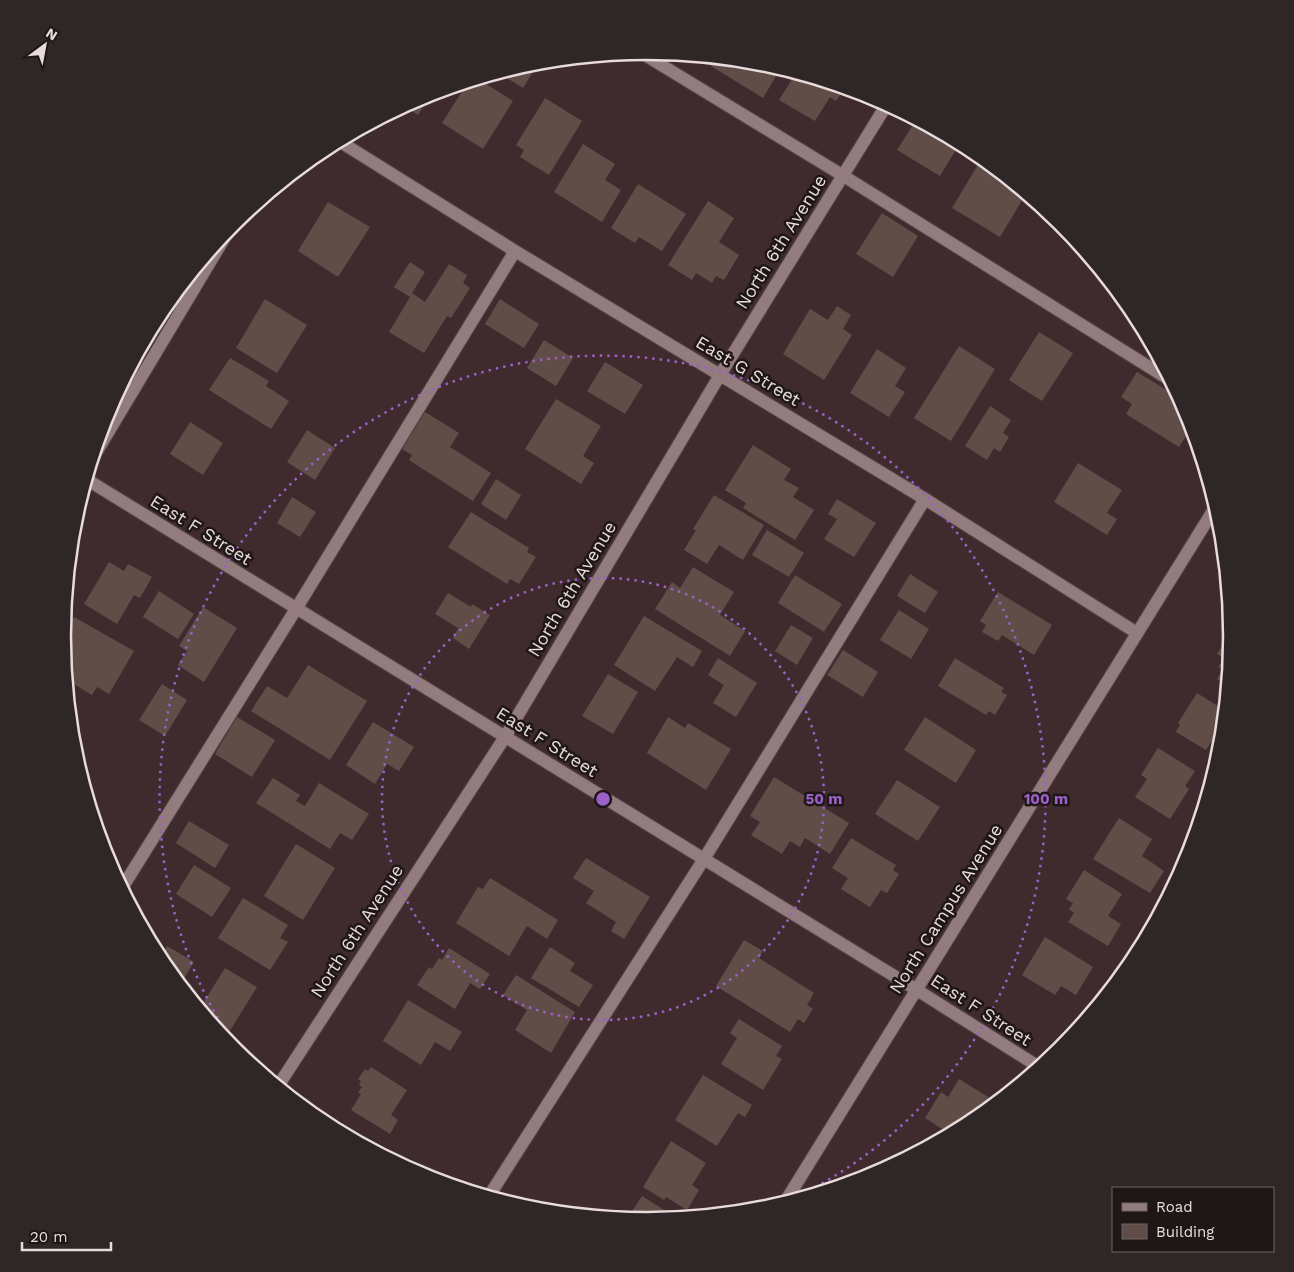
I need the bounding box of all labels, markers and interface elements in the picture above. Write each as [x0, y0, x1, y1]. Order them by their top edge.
north arrow [20, 20, 70, 70]
text: N [43, 24, 61, 44]
street label: North 6th Avenue [731, 171, 830, 313]
street label: East G Street [692, 331, 805, 410]
street label: East F Street [147, 490, 256, 569]
street label: North 6th Avenue [523, 517, 620, 660]
street label: East F Street [493, 702, 602, 781]
centre of rings [594, 790, 612, 808]
text: 50 m [806, 790, 842, 808]
text: 100 m [1024, 790, 1068, 808]
street label: North Campus Avenue [885, 820, 1006, 997]
street label: North 6th Avenue [306, 860, 407, 1001]
street label: East F Street [927, 969, 1036, 1050]
legend [1112, 1187, 1274, 1252]
text: Road [1156, 1198, 1193, 1216]
scale bar [22, 1220, 111, 1252]
text: Building [1156, 1223, 1214, 1241]
text: 20 m [30, 1228, 68, 1246]

